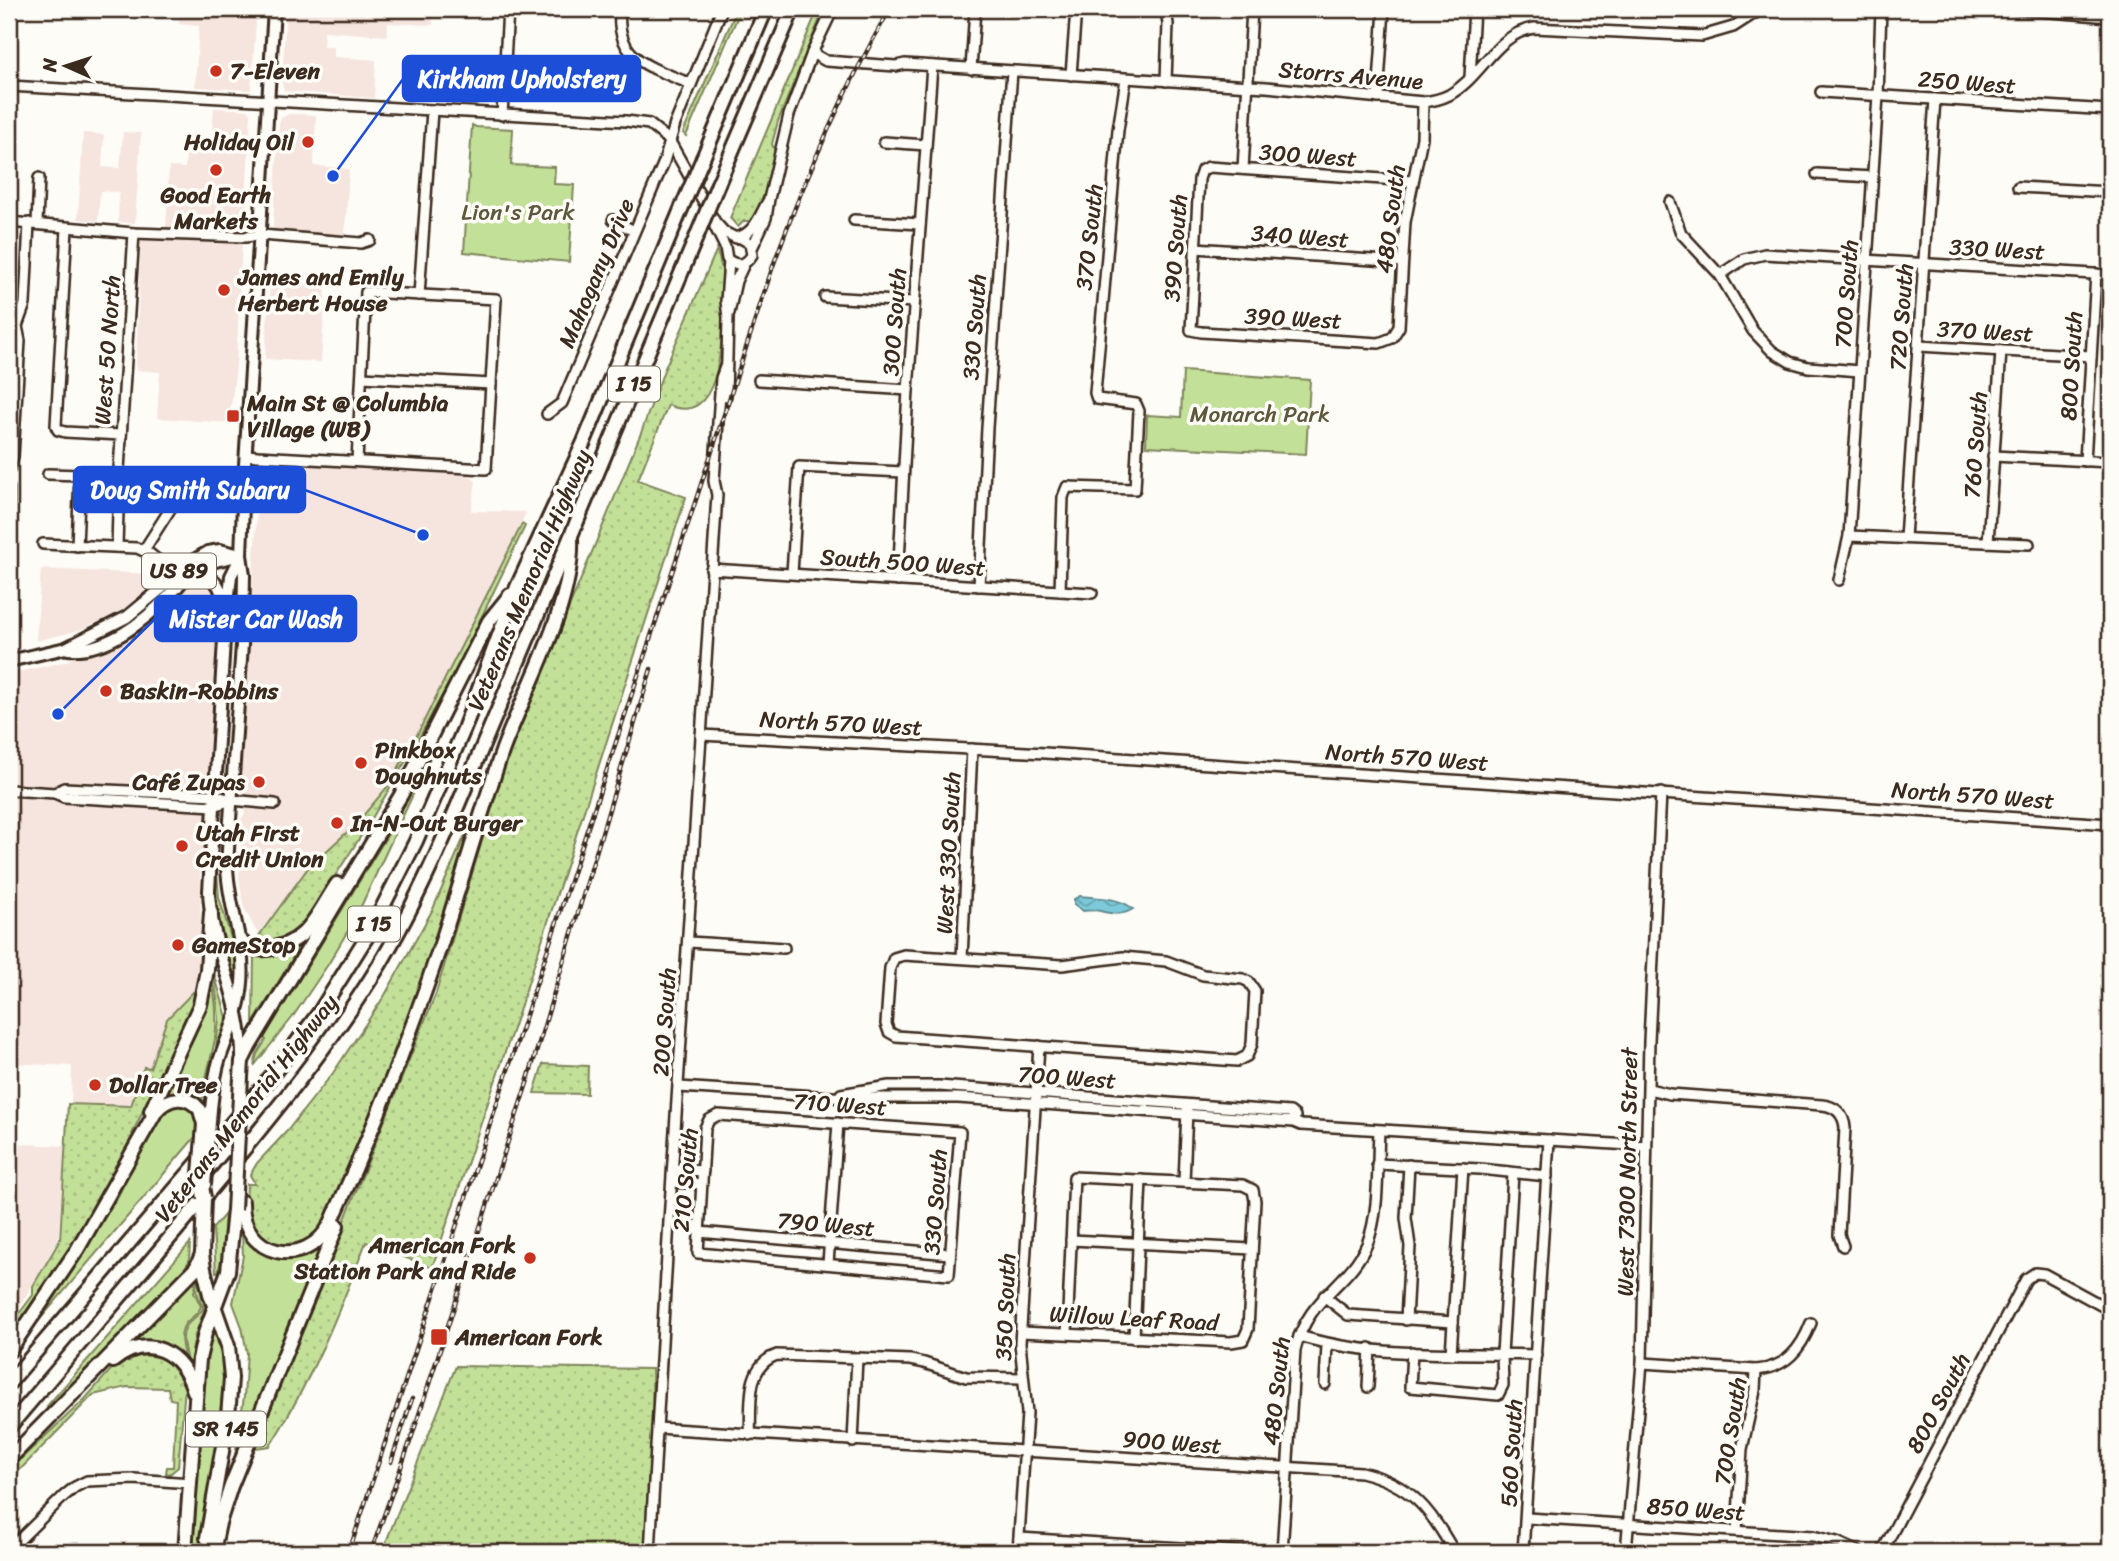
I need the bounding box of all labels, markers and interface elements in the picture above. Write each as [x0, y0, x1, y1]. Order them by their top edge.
north arrow [32, 32, 102, 102]
street label: Storrs Avenue [1277, 49, 1425, 102]
place label: 7-Eleven [230, 51, 320, 92]
callout: Kirkham Upholstery [403, 56, 640, 101]
text: N [33, 57, 66, 74]
text: Kirkham Upholstery [417, 58, 627, 100]
street label: 250 West [1917, 59, 2017, 106]
marker: 7-Eleven [208, 63, 224, 79]
place label: Holiday Oil [183, 122, 295, 163]
street label: 300 West [1258, 132, 1358, 179]
marker: Holiday Oil [300, 134, 316, 150]
marker: Good Earth Markets [208, 162, 224, 178]
street label: 480 South [1363, 162, 1418, 276]
place label: Good Earth Markets [160, 175, 271, 242]
street label: 370 South [1064, 182, 1115, 292]
park label: Lion's Park [461, 192, 575, 233]
street label: Mahogany Drive [546, 192, 647, 355]
street label: 390 South [1151, 193, 1200, 303]
street label: 340 West [1250, 213, 1350, 260]
street label: 330 West [1948, 227, 2046, 272]
street label: 700 South [1822, 238, 1871, 350]
place label: James and Emily Herbert House [236, 257, 405, 324]
street label: 720 South [1877, 262, 1926, 372]
street label: 300 South [870, 267, 919, 377]
street label: 330 South [950, 273, 999, 382]
street label: West 50 North [82, 274, 133, 426]
marker: James and Emily Herbert House [216, 282, 232, 298]
street label: 390 West [1243, 295, 1343, 342]
street label: 370 West [1936, 309, 2034, 354]
street label: 800 South [2048, 310, 2095, 422]
road number: I 15 [608, 366, 660, 402]
place label: Main St @ Columbia Village (WB) [246, 383, 449, 450]
street label: 760 South [1951, 390, 2000, 500]
park label: Monarch Park [1190, 394, 1330, 435]
marker: Main St @ Columbia Village (WB) [225, 408, 241, 424]
street label: Veterans Memorial Highway [456, 443, 603, 718]
callout: Doug Smith Subaru [74, 467, 305, 512]
text: Doug Smith Subaru [90, 469, 290, 511]
street label: South 500 West [819, 536, 987, 589]
road number: US 89 [142, 554, 216, 588]
callout: Mister Car Wash [155, 596, 356, 641]
text: Mister Car Wash [168, 598, 343, 640]
place label: Baskin-Robbins [120, 671, 279, 712]
marker: Baskin-Robbins [98, 683, 114, 699]
street label: North 570 West [758, 699, 923, 748]
place label: Pinkbox Doughnuts [375, 730, 482, 797]
street label: North 570 West [1324, 731, 1490, 784]
marker: Pinkbox Doughnuts [353, 755, 369, 771]
place label: Café Zupas [131, 762, 246, 803]
street label: North 570 West [1890, 769, 2056, 822]
street label: West 330 South [924, 771, 973, 935]
marker: Café Zupas [251, 774, 267, 790]
place label: In-N-Out Burger [350, 803, 524, 844]
place label: Utah First Credit Union [195, 813, 324, 880]
marker: In-N-Out Burger [329, 815, 345, 831]
marker: Utah First Credit Union [174, 838, 190, 854]
road number: I 15 [348, 906, 400, 942]
place label: GameStop [191, 925, 295, 966]
marker: GameStop [170, 937, 186, 953]
street label: 200 South [640, 966, 689, 1078]
street label: Veterans Memorial Highway [144, 985, 349, 1232]
street label: West 7300 North Street [1605, 1045, 1650, 1297]
street label: 700 West [1016, 1054, 1117, 1101]
place label: Dollar Tree [109, 1065, 218, 1106]
marker: Dollar Tree [87, 1077, 103, 1093]
street label: 710 West [792, 1081, 888, 1128]
street label: 210 South [661, 1126, 710, 1234]
street label: 330 South [911, 1148, 960, 1257]
street label: 790 West [775, 1200, 877, 1249]
place label: American Fork Station Park and Ride [293, 1225, 516, 1292]
marker: American Fork Station Park and Ride [522, 1250, 538, 1266]
street label: 350 South [983, 1252, 1028, 1362]
street label: Willow Leaf Road [1048, 1294, 1222, 1344]
place label: American Fork [454, 1317, 603, 1358]
marker: American Fork [429, 1327, 449, 1347]
street label: 480 South [1250, 1335, 1303, 1448]
street label: 800 South [1895, 1345, 1982, 1461]
street label: 700 South [1702, 1374, 1759, 1488]
street label: 560 South [1488, 1398, 1535, 1508]
road number: SR 145 [186, 1412, 266, 1446]
street label: 900 West [1121, 1419, 1223, 1466]
street label: 850 West [1645, 1486, 1747, 1533]

